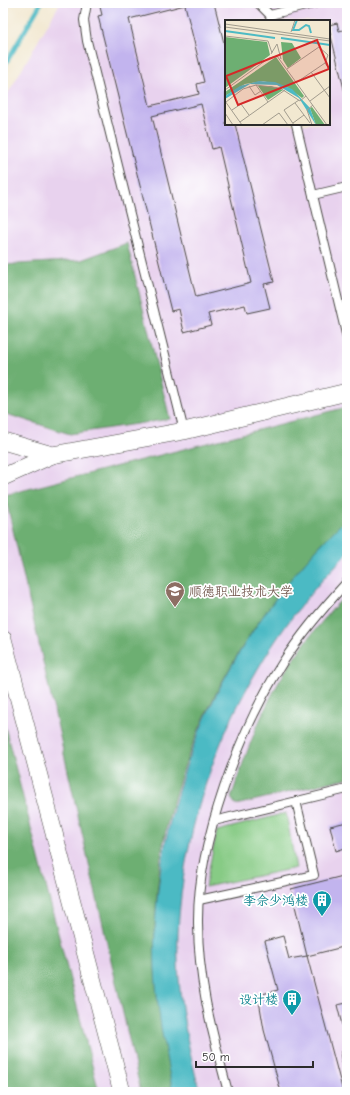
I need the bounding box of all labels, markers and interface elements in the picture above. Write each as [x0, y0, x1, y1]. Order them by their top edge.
inset map [225, 20, 330, 125]
school or university icon: 顺德职业技术大学 [164, 580, 186, 608]
place label: 顺德职业技术大学 [189, 584, 293, 599]
building icon: 李佘少鸿楼 [311, 889, 333, 917]
place label: 李佘少鸿楼 [243, 893, 308, 908]
building icon: 设计楼 [281, 988, 303, 1016]
place label: 设计楼 [239, 992, 278, 1007]
scale bar [196, 1043, 313, 1069]
text: 50 m [202, 1050, 230, 1064]

